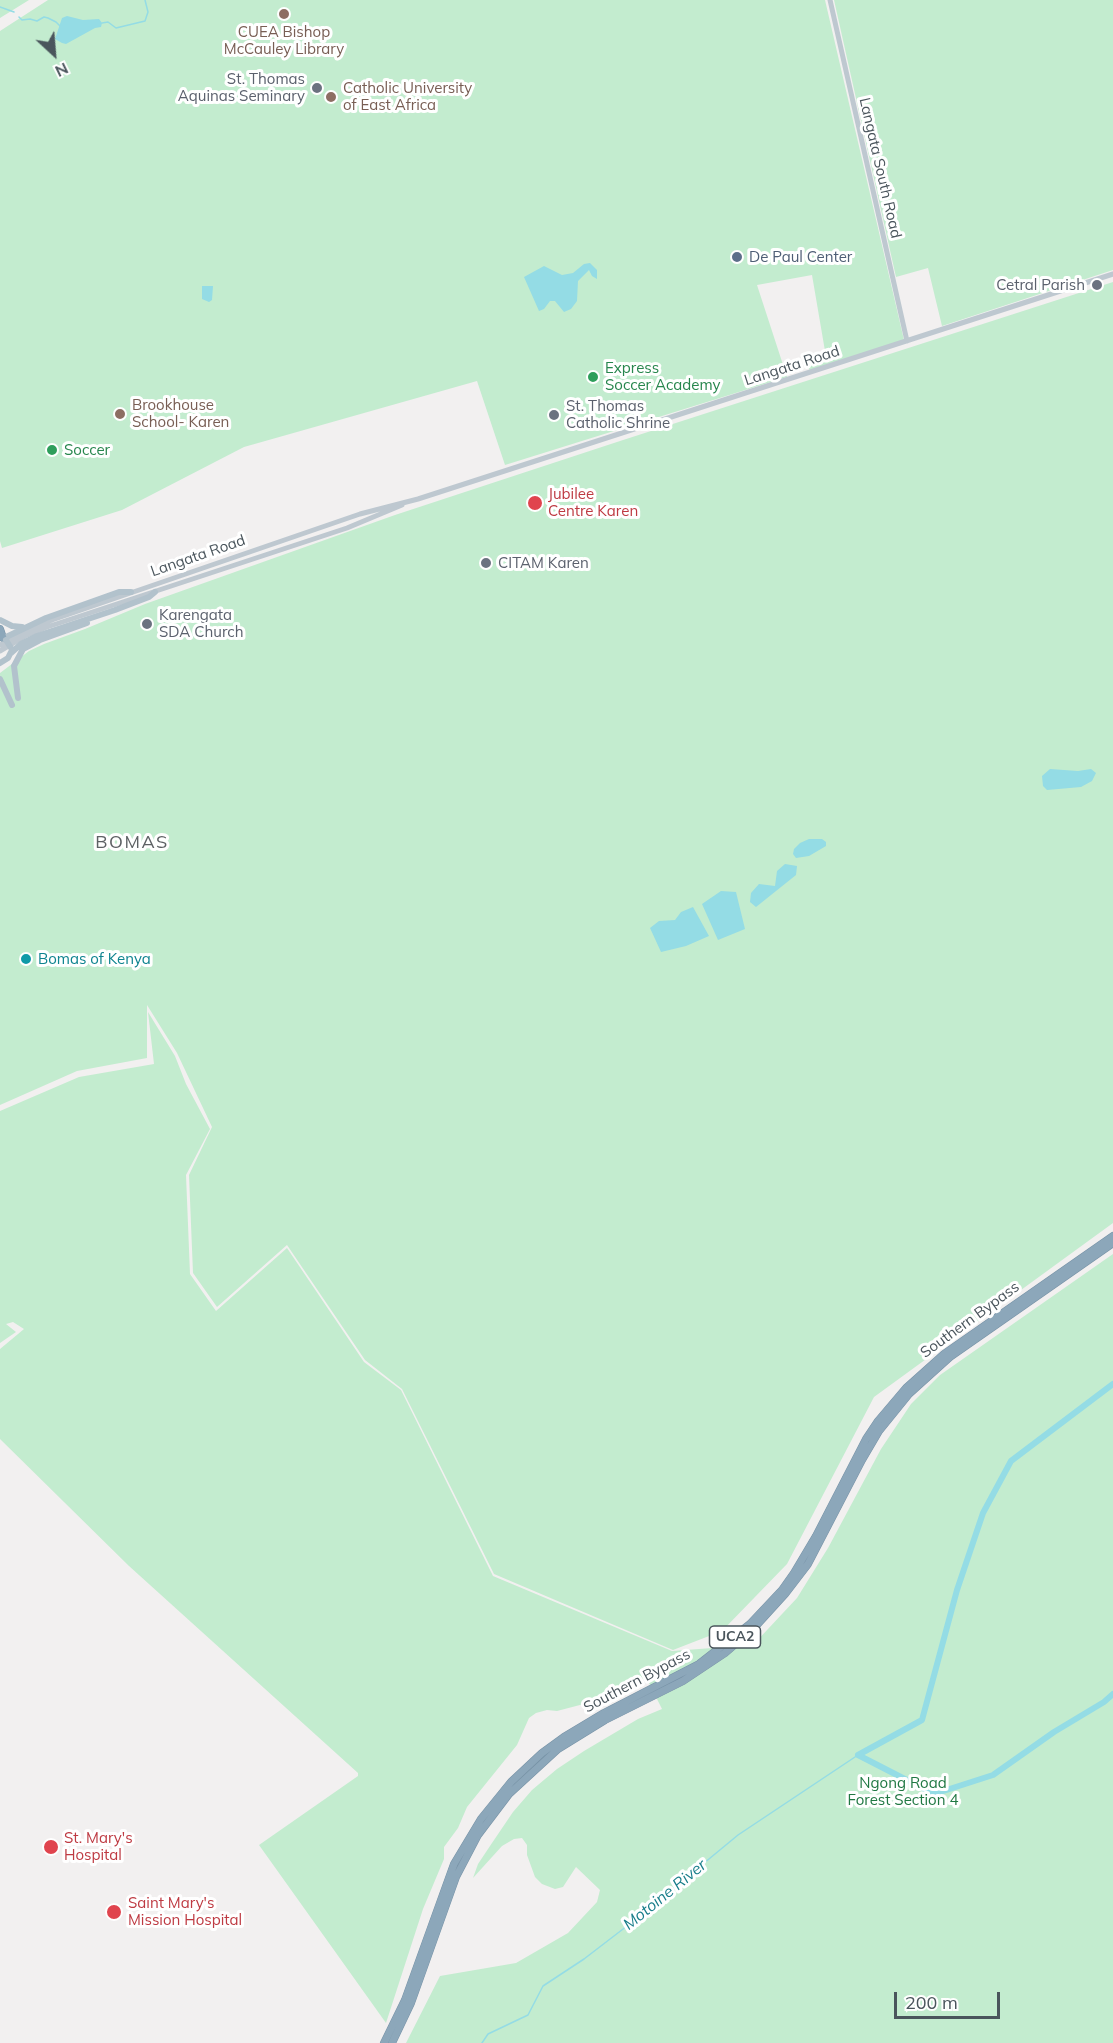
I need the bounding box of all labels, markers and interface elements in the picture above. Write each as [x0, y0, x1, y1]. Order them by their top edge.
marker: CUEA Bishop McCauley Library [277, 7, 291, 21]
place label: CUEA Bishop McCauley Library [224, 23, 344, 58]
north arrow [24, 24, 84, 84]
text: N [52, 59, 72, 82]
place label: St. Thomas Aquinas Seminary [178, 70, 305, 105]
place label: Catholic University of East Africa [343, 79, 472, 114]
marker: St. Thomas Aquinas Seminary [310, 81, 324, 95]
marker: Catholic University of East Africa [324, 90, 338, 104]
street label: Langata South Road [855, 96, 905, 240]
place label: De Paul Center [749, 248, 852, 266]
marker: De Paul Center [730, 250, 744, 264]
place label: Cetral Parish [996, 276, 1085, 294]
marker: Cetral Parish [1090, 278, 1104, 292]
street label: Langata Road [742, 342, 842, 390]
place label: Express Soccer Academy [605, 359, 721, 394]
marker: Express Soccer Academy [586, 370, 600, 384]
place label: Brookhouse School- Karen [132, 396, 229, 431]
place label: St. Thomas Catholic Shrine [566, 397, 670, 432]
marker: Brookhouse School- Karen [113, 407, 127, 421]
marker: St. Thomas Catholic Shrine [547, 408, 561, 422]
place label: Soccer [64, 441, 110, 459]
marker: Soccer [45, 443, 59, 457]
place label: Jubilee Centre Karen [548, 485, 638, 520]
marker: Jubilee Centre Karen [526, 494, 544, 512]
street label: Langata Road [148, 531, 248, 581]
place label: CITAM Karen [498, 554, 589, 572]
marker: CITAM Karen [479, 556, 493, 570]
place label: Karengata SDA Church [159, 606, 244, 641]
marker: Karengata SDA Church [140, 617, 154, 631]
district label: BOMAS [95, 832, 169, 854]
place label: Bomas of Kenya [38, 950, 151, 968]
marker: Bomas of Kenya [19, 952, 33, 966]
street label: Southern Bypass [917, 1278, 1023, 1362]
road number: UCA2 [710, 1626, 760, 1648]
street label: Southern Bypass [581, 1645, 693, 1717]
park label: Ngong Road Forest Section 4 [848, 1774, 958, 1809]
place label: St. Mary's Hospital [64, 1829, 133, 1864]
marker: St. Mary's Hospital [42, 1838, 60, 1856]
water label: Motoine River [620, 1856, 710, 1934]
place label: Saint Mary's Mission Hospital [128, 1894, 242, 1929]
marker: Saint Mary's Mission Hospital [105, 1903, 123, 1921]
scale bar [897, 1980, 1004, 2018]
text: 200 m [905, 1991, 958, 2014]

